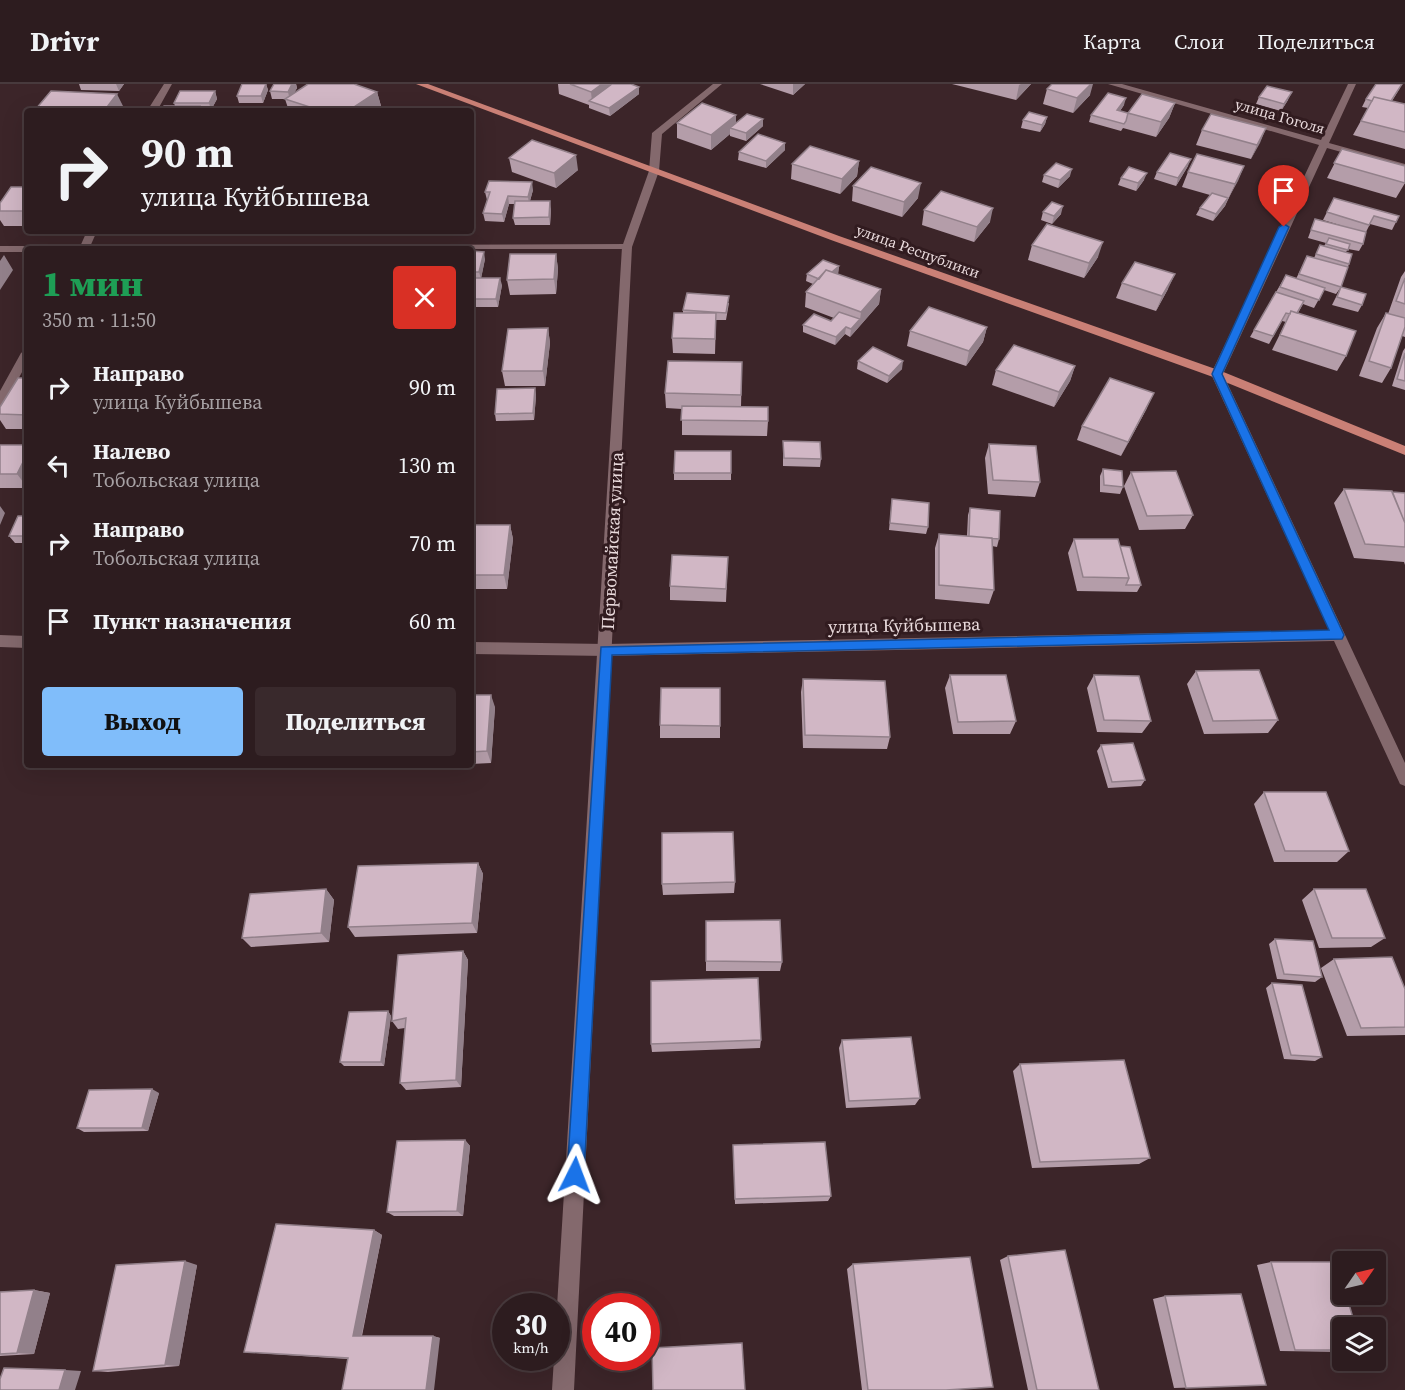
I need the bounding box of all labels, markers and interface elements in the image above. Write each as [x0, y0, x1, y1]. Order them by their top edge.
text: Drivr [30, 22, 99, 60]
text: Карта [1083, 27, 1141, 56]
text: Слои [1174, 27, 1224, 56]
text: Поделиться [1257, 27, 1375, 56]
street label: улица Гоголя [1233, 93, 1327, 139]
text: 90 m [141, 123, 234, 181]
icon: right [42, 132, 120, 210]
pin [1258, 165, 1309, 227]
icon: arrive [1267, 174, 1300, 207]
text: улица Куйбышева [141, 178, 370, 215]
street label: улица Республики [853, 219, 983, 283]
text: 1 мин [42, 259, 143, 308]
button: close [393, 266, 456, 329]
text: 350 m · 11:50 [42, 306, 156, 334]
text: Направо [93, 358, 184, 388]
icon: right [42, 371, 75, 404]
text: 90 m [409, 372, 456, 402]
text: улица Куйбышева [93, 388, 262, 416]
text: Налево [93, 436, 170, 466]
icon: left [42, 449, 75, 482]
text: 130 m [398, 450, 456, 480]
street label: Первомайская улица [595, 451, 629, 631]
text: Тобольская улица [93, 466, 260, 494]
text: Направо [93, 514, 184, 544]
icon: right [42, 527, 75, 560]
text: 70 m [409, 528, 456, 558]
text: Тобольская улица [93, 544, 260, 572]
icon: arrive [42, 605, 75, 638]
text: Пункт назначения [93, 606, 291, 636]
text: 60 m [409, 606, 456, 636]
street label: улица Куйбышева [828, 611, 981, 639]
button: Выход [42, 687, 243, 756]
button: Поделиться [255, 687, 456, 756]
position arrow [543, 1143, 607, 1207]
north arrow [1332, 1251, 1386, 1305]
map controls [1332, 1251, 1386, 1371]
speed limit sign: 40 [582, 1293, 660, 1371]
text: 30 [515, 1304, 547, 1345]
button: layers [1332, 1317, 1386, 1371]
text: km/h [513, 1337, 549, 1358]

